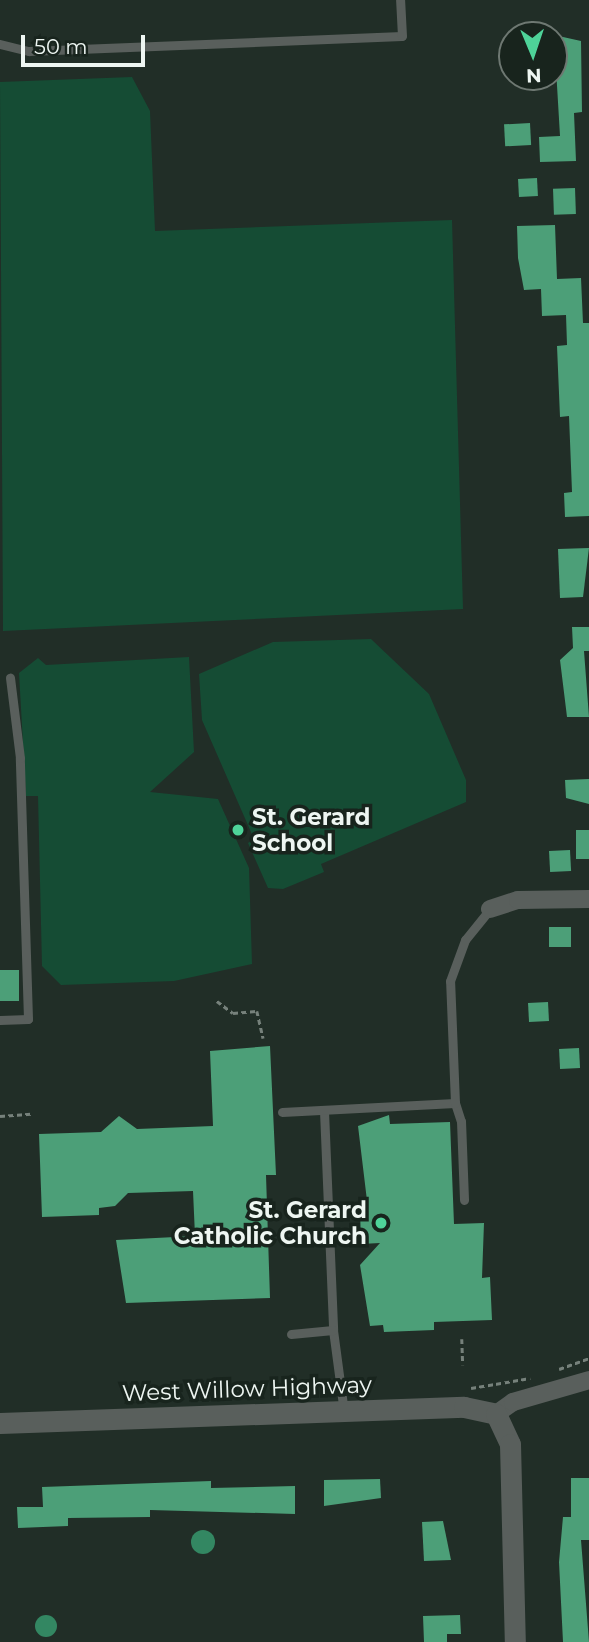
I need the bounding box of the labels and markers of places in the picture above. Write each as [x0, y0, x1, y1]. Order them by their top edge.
place label: St. Gerard School [252, 803, 371, 857]
marker: St. Gerard School [230, 822, 246, 838]
place label: St. Gerard Catholic Church [174, 1196, 367, 1250]
marker: St. Gerard Catholic Church [373, 1215, 389, 1231]

